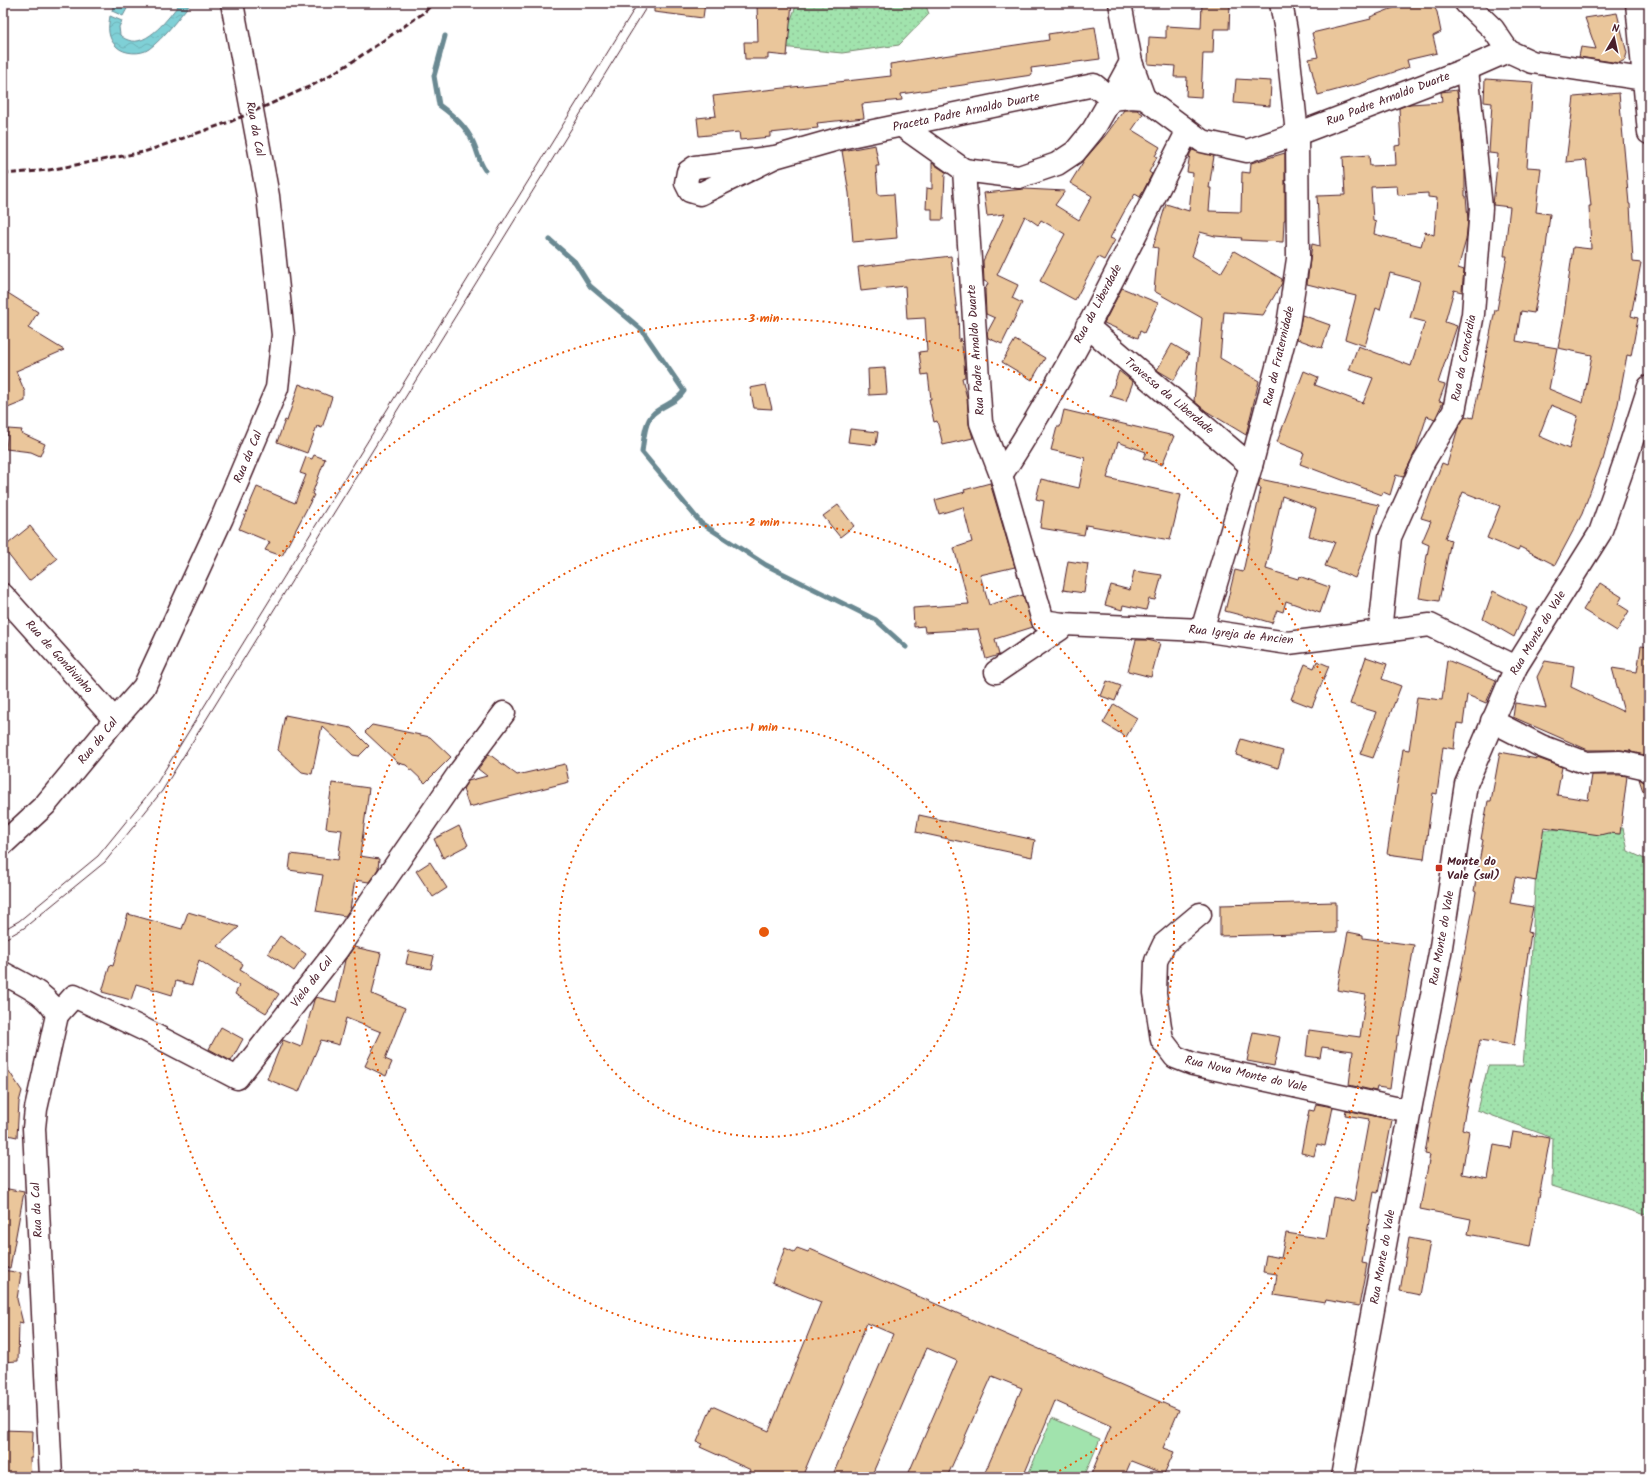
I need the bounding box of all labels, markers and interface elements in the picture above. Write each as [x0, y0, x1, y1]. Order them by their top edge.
north arrow [1594, 18, 1634, 58]
text: N [1611, 20, 1620, 39]
street label: Rua Padre Arnaldo Duarte [1323, 66, 1453, 131]
street label: Praceta Padre Arnaldo Duarte [891, 87, 1042, 137]
street label: Rua da Cal [240, 100, 270, 158]
street label: Rua da Liberdade [1069, 260, 1127, 347]
street label: Rua Padre Arnaldo Duarte [962, 283, 990, 416]
street label: Rua da Fraternidade [1258, 304, 1300, 408]
text: 3 min [748, 309, 780, 328]
street label: Rua da Concórdia [1446, 313, 1482, 403]
street label: Travessa da Liberdade [1120, 353, 1218, 440]
street label: Rua da Cal [228, 428, 268, 486]
text: 2 min [748, 513, 780, 532]
street label: Rua Monte do Vale [1505, 586, 1571, 679]
street label: Rua de Gondivinho [21, 616, 97, 698]
street label: Rua Igreja de Ancien [1188, 620, 1294, 650]
street label: Rua da Cal [73, 713, 123, 769]
text: 1 min [750, 718, 778, 737]
place label: Monte do Vale (sul) [1447, 852, 1500, 885]
marker: Monte do Vale (sul) [1434, 863, 1444, 873]
street label: Rua Monte do Vale [1424, 889, 1460, 987]
centre of rings [757, 925, 771, 939]
street label: Viela da Cal [286, 952, 338, 1012]
street label: Rua Nova Monte do Vale [1183, 1051, 1310, 1097]
street label: Rua da Cal [26, 1182, 48, 1238]
street label: Rua Monte do Vale [1365, 1208, 1401, 1306]

